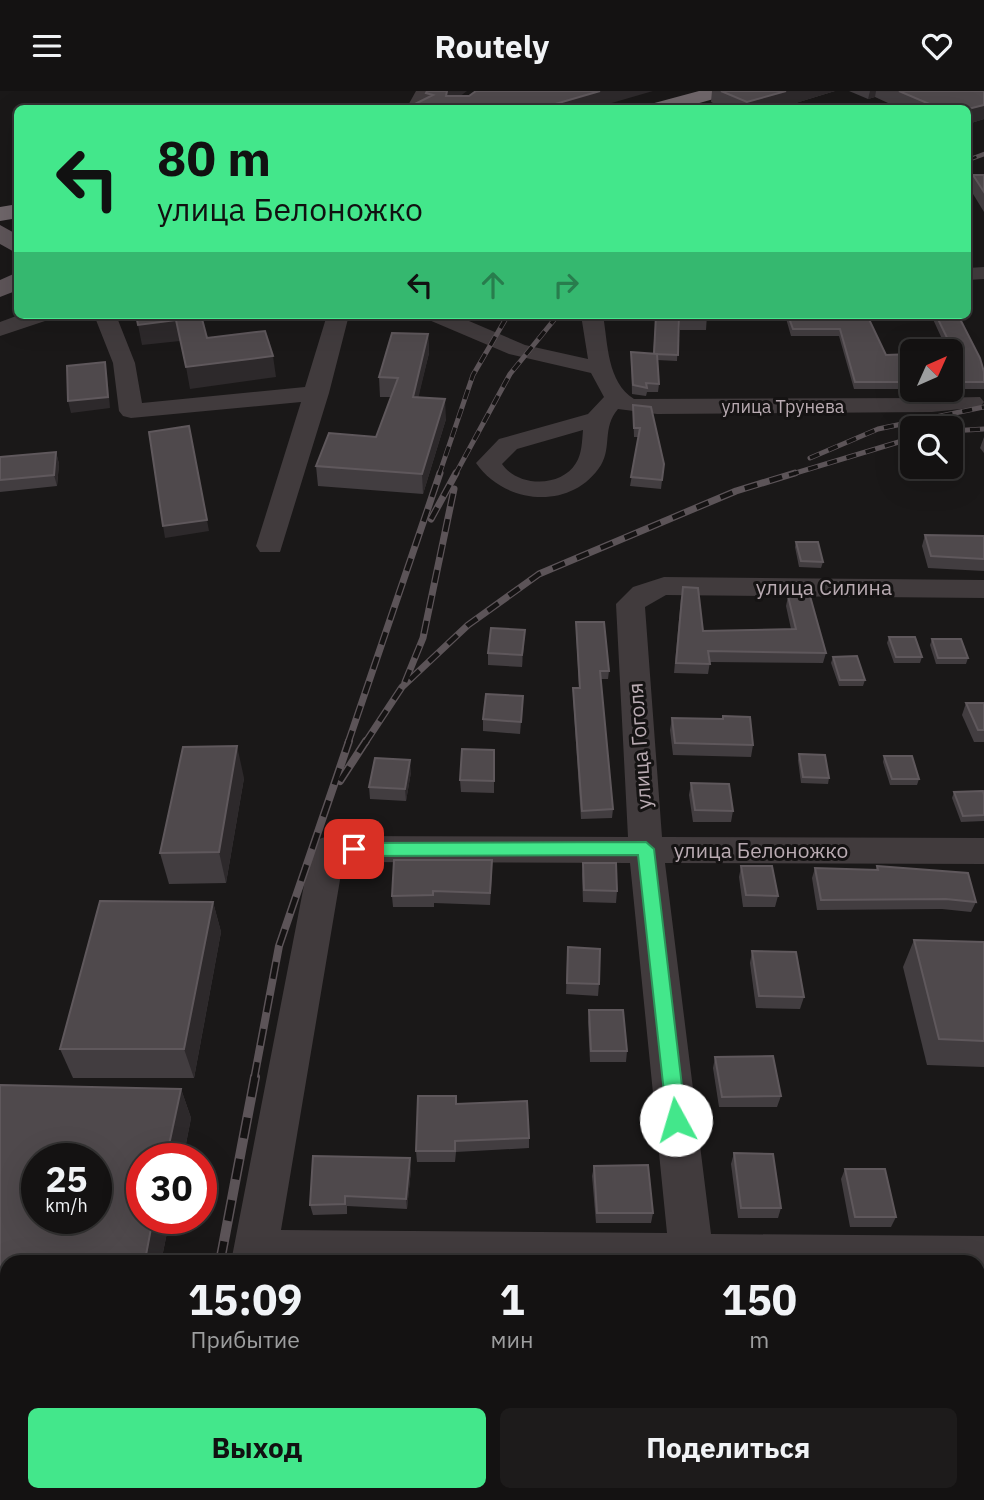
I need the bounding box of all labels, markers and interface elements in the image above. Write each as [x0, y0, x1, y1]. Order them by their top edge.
text: Routely [435, 25, 549, 67]
icon: menu [28, 27, 66, 65]
icon: heart [918, 27, 956, 65]
text: 80 m [157, 126, 271, 189]
icon: left [42, 133, 133, 224]
text: улица Белоножко [157, 188, 423, 230]
icon: left [401, 266, 439, 304]
icon: ahead [474, 266, 512, 304]
icon: right [547, 266, 585, 304]
north arrow [900, 339, 962, 403]
map controls [900, 339, 963, 479]
street label: улица Трунева [722, 395, 845, 418]
button: search [900, 416, 963, 479]
street label: улица Силина [756, 573, 892, 601]
street label: улица Гоголя [621, 682, 657, 810]
pin [324, 819, 384, 879]
icon: arrive [335, 830, 373, 868]
street label: улица Белоножко [674, 836, 848, 864]
position arrow [639, 1083, 713, 1157]
speed limit sign: 30 [126, 1143, 217, 1234]
text: 25 [45, 1156, 88, 1202]
text: km/h [45, 1194, 88, 1217]
text: 15:09 [188, 1272, 303, 1327]
text: 1 [499, 1272, 525, 1327]
text: 150 [721, 1272, 797, 1327]
text: Прибытие [191, 1324, 300, 1354]
text: мин [490, 1324, 534, 1354]
text: m [749, 1324, 769, 1354]
button: Выход [28, 1408, 486, 1488]
button: Поделиться [500, 1408, 957, 1488]

